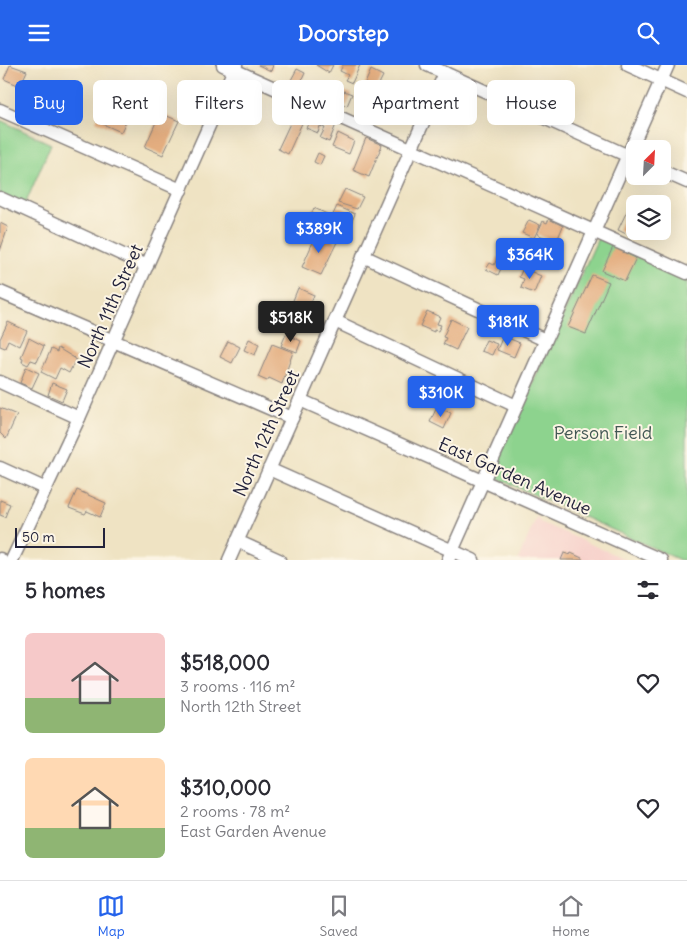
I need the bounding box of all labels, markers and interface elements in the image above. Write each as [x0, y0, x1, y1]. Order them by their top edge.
icon: menu [25, 19, 53, 47]
text: Doorstep [298, 19, 389, 47]
icon: search [634, 19, 662, 47]
chip: Buy [15, 80, 83, 125]
chip: Rent [93, 80, 167, 125]
chip: Filters [177, 80, 262, 125]
chip: New [272, 80, 344, 125]
chip: Apartment [354, 80, 477, 125]
chip: House [487, 80, 575, 125]
north arrow [626, 140, 671, 185]
map controls [626, 140, 671, 240]
button: layers [626, 195, 671, 240]
pin: $389K [284, 211, 354, 254]
text: $389K [296, 218, 342, 238]
pin: $364K [495, 237, 565, 280]
street label: North 11th Street [72, 240, 148, 372]
text: $364K [507, 244, 553, 264]
pin: $518K [256, 301, 326, 343]
pin: $181K [473, 305, 543, 347]
text: $518K [269, 307, 313, 327]
text: $181K [488, 311, 528, 331]
street label: North 12th Street [228, 366, 304, 500]
pin: $310K [406, 375, 476, 418]
text: $310K [419, 382, 463, 402]
park label: Person Field [554, 421, 653, 444]
street label: East Garden Avenue [435, 432, 595, 520]
scale bar [15, 525, 105, 548]
text: 50 m [22, 528, 55, 546]
icon: filters [634, 576, 662, 604]
text: 5 homes [25, 577, 105, 604]
text: $518,000 [180, 649, 270, 676]
icon: home [65, 653, 125, 713]
icon: heart [634, 669, 662, 697]
text: 3 rooms · 116 m² [180, 676, 296, 696]
text: North 12th Street [180, 696, 301, 716]
text: $310,000 [180, 774, 271, 801]
icon: home [65, 778, 125, 838]
icon: heart [634, 794, 662, 822]
text: 2 rooms · 78 m² [180, 801, 290, 821]
text: East Garden Avenue [180, 821, 326, 841]
tab: Map [97, 892, 125, 940]
tab: Saved [319, 892, 358, 940]
tab: Home [552, 892, 590, 940]

